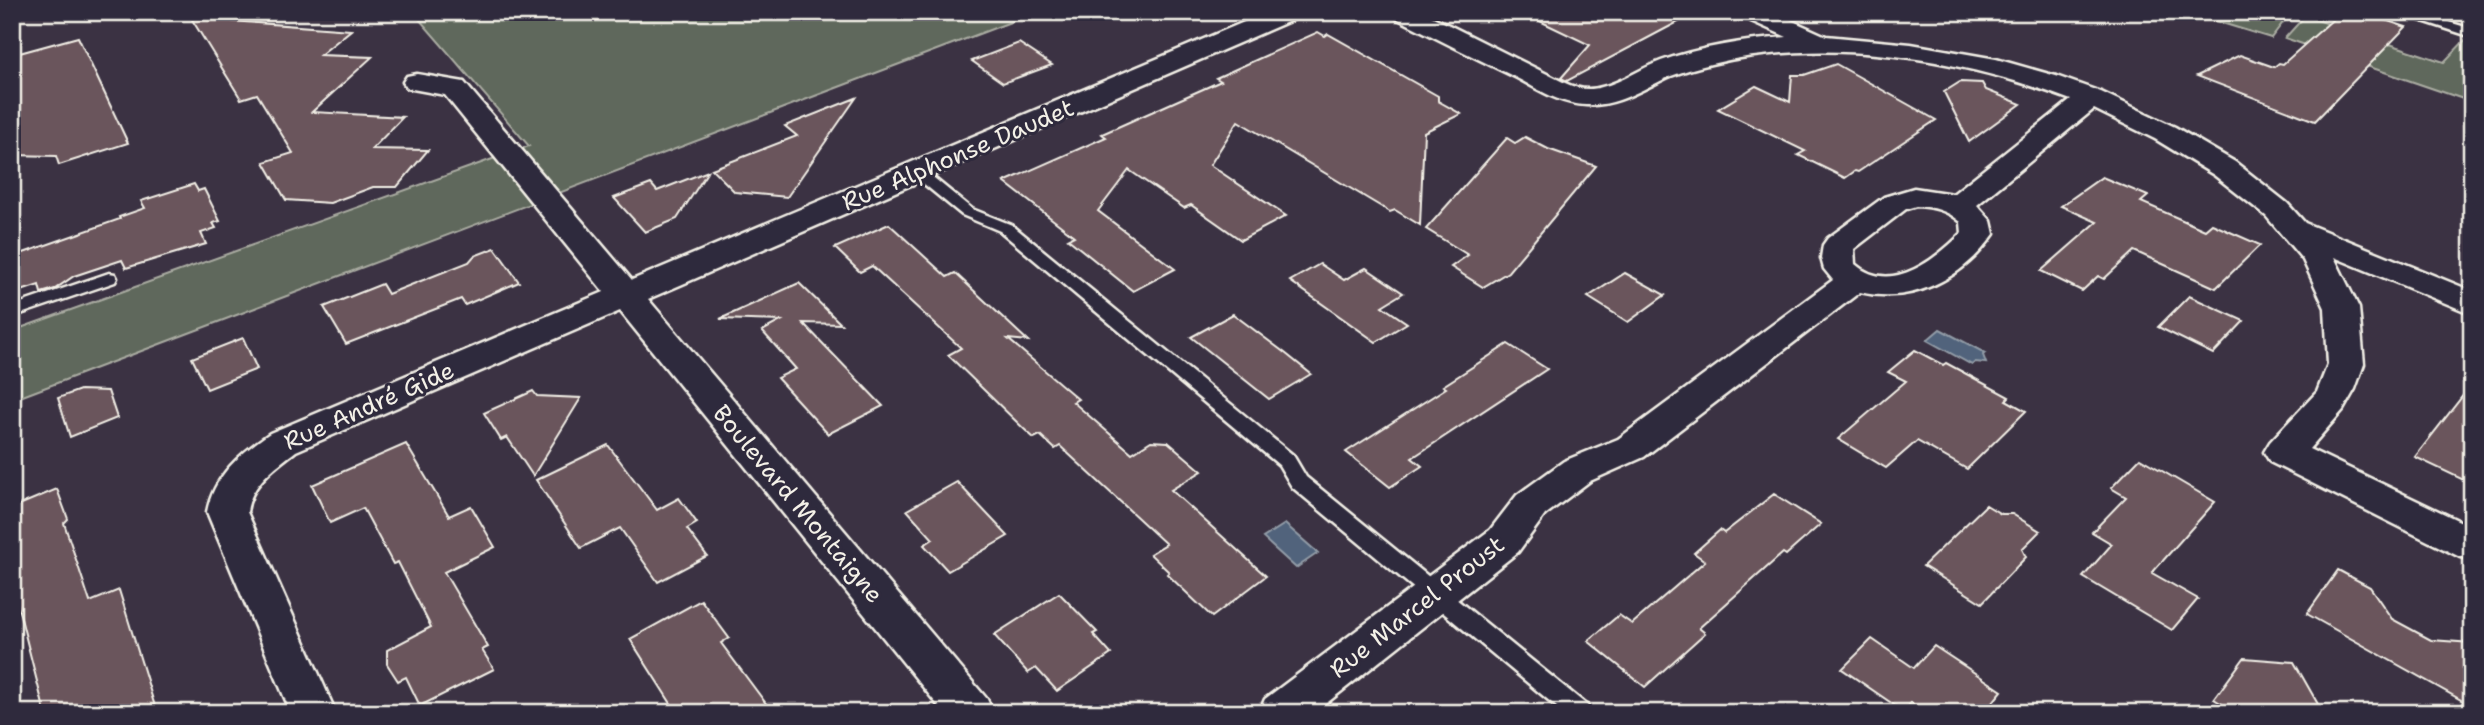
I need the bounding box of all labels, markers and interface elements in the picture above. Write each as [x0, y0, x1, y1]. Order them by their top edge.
street label: Rue Alphonse Daudet [837, 92, 1079, 218]
street label: Rue André Gide [279, 354, 459, 458]
street label: Boulevard Montaigne [706, 398, 890, 610]
street label: Rue Marcel Proust [1323, 529, 1511, 685]

